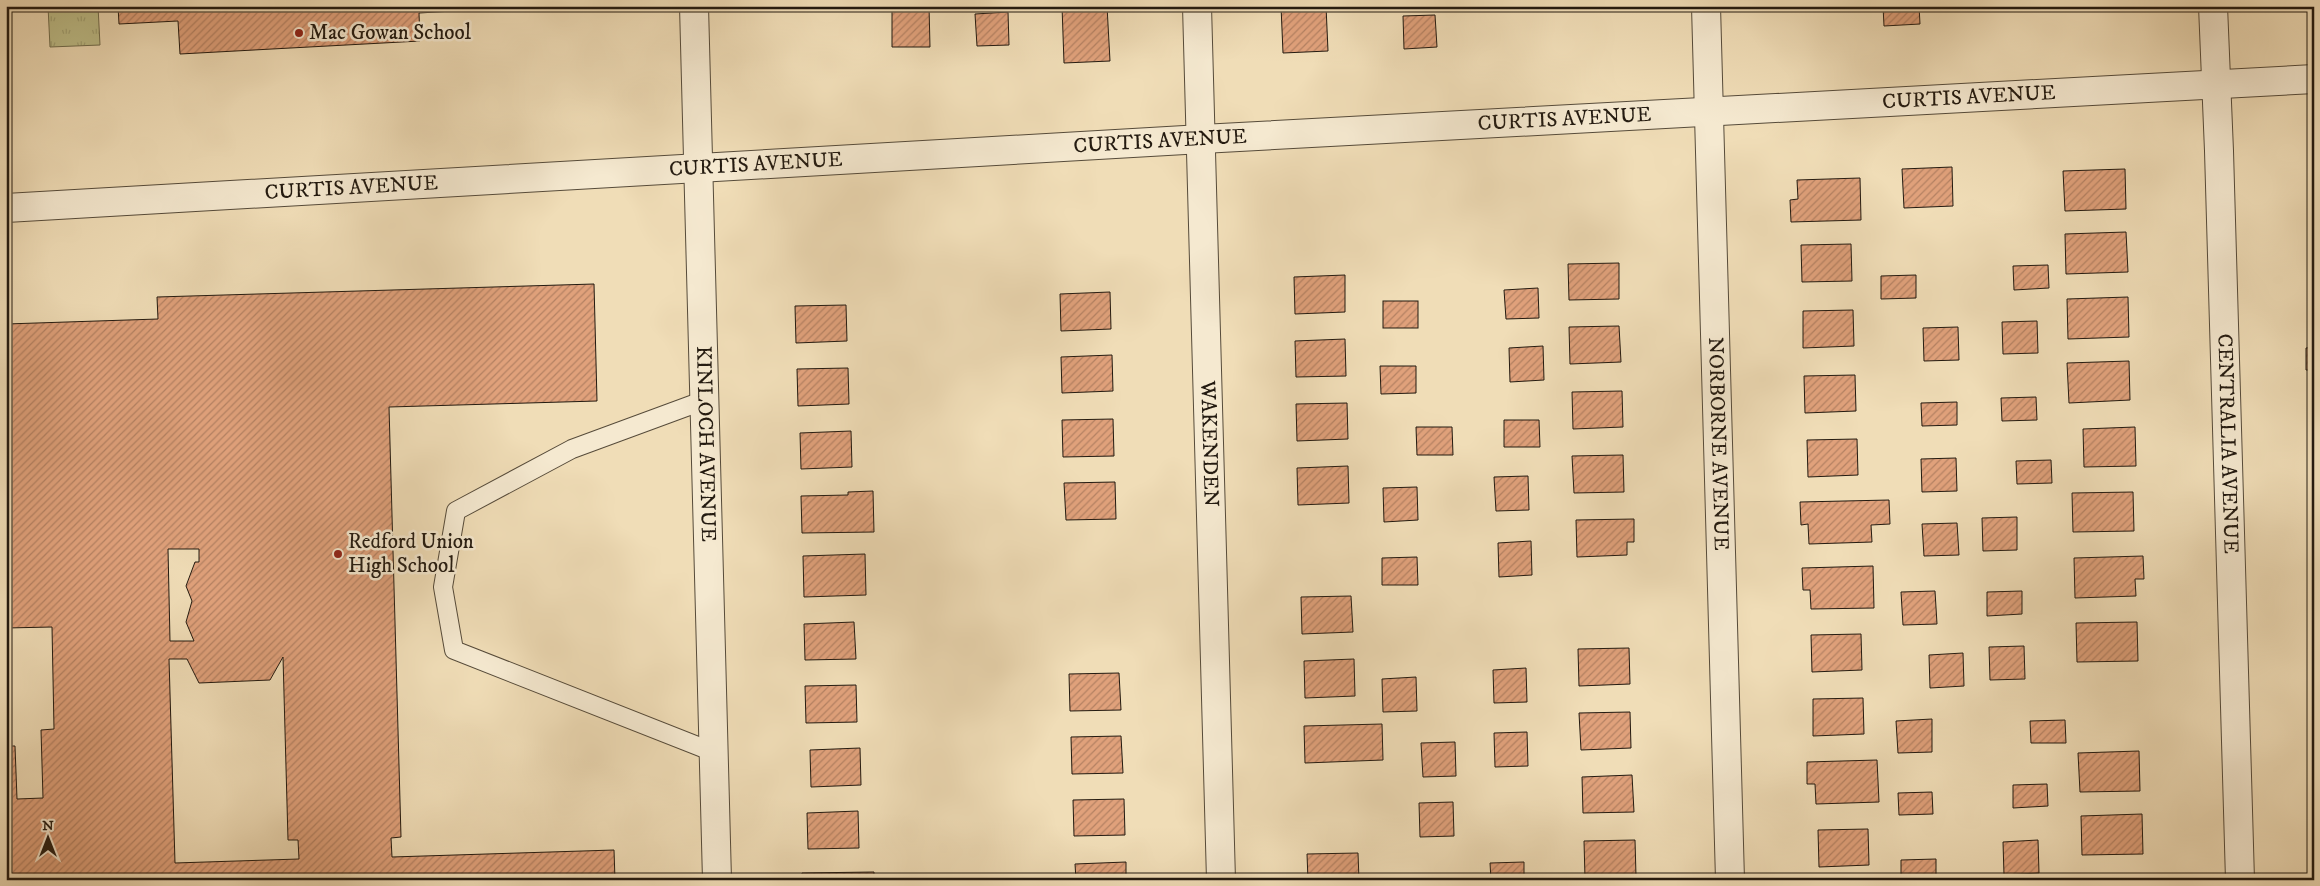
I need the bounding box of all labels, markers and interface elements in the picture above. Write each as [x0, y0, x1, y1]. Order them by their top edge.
place label: Mac Gowan School [309, 20, 472, 46]
marker: Mac Gowan School [293, 27, 305, 39]
street label: CURTIS AVENUE [1881, 80, 2056, 115]
street label: CURTIS AVENUE [1477, 102, 1652, 137]
street label: CURTIS AVENUE [1073, 124, 1248, 159]
street label: CURTIS AVENUE [668, 147, 843, 183]
street label: CURTIS AVENUE [264, 170, 439, 206]
street label: CENTRALIA AVENUE [2211, 333, 2244, 554]
street label: NORBORNE AVENUE [1702, 337, 1734, 551]
street label: KINLOCH AVENUE [690, 345, 721, 542]
street label: WAKENDEN [1194, 379, 1224, 507]
place label: Redford Union High School [348, 529, 474, 579]
marker: Redford Union High School [332, 548, 344, 560]
north arrow [22, 814, 72, 864]
text: N [42, 817, 54, 835]

